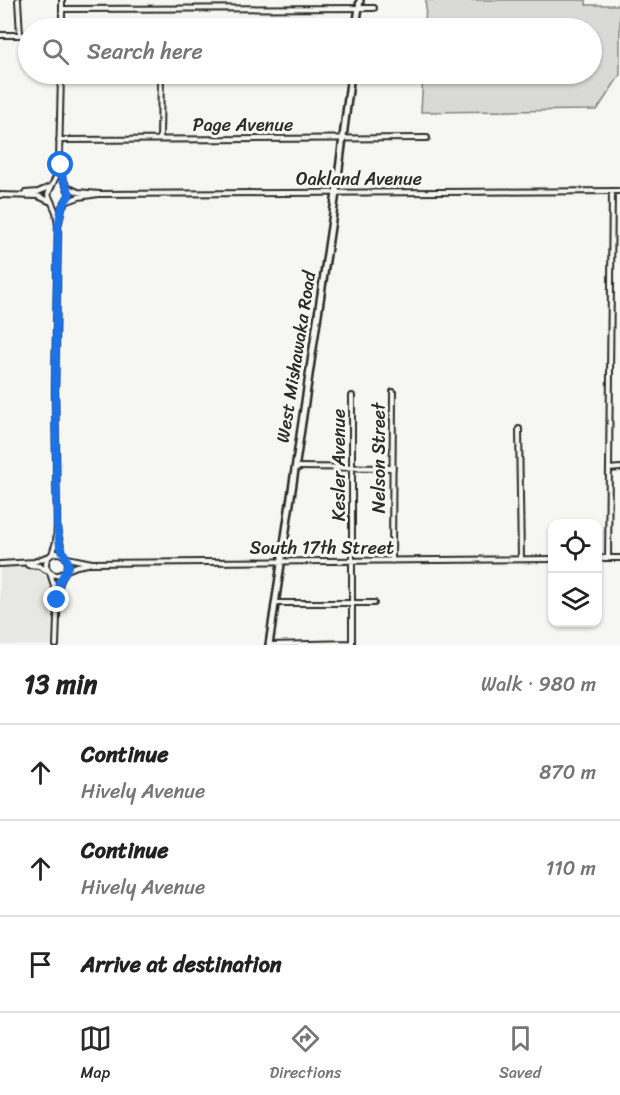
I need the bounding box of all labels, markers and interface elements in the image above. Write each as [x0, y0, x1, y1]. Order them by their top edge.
search box [18, 18, 602, 84]
text: Search here [87, 32, 203, 71]
icon: search [39, 35, 72, 68]
street label: Page Avenue [193, 109, 293, 141]
route start [47, 151, 73, 177]
street label: Oakland Avenue [296, 163, 422, 195]
street label: West Mishawaka Road [267, 267, 326, 445]
street label: Nelson Street [363, 402, 395, 513]
street label: Kesler Avenue [323, 409, 355, 521]
map controls [548, 519, 602, 627]
button: locate [548, 519, 602, 573]
street label: South 17th Street [250, 532, 394, 564]
button: layers [548, 573, 602, 627]
route end [43, 586, 69, 612]
text: 13 min [24, 661, 97, 707]
text: Walk · 980 m [481, 667, 596, 702]
text: Continue [81, 735, 169, 774]
text: 870 m [539, 755, 596, 790]
icon: ahead [24, 756, 57, 789]
text: Hively Avenue [81, 774, 205, 809]
text: Continue [81, 831, 169, 870]
text: 110 m [546, 851, 596, 886]
icon: ahead [24, 852, 57, 885]
text: Hively Avenue [81, 870, 205, 905]
text: Arrive at destination [81, 945, 282, 984]
icon: arrive [24, 948, 57, 981]
tab: Map [79, 1022, 112, 1087]
tab: Directions [270, 1022, 341, 1087]
tab: Saved [499, 1022, 541, 1087]

